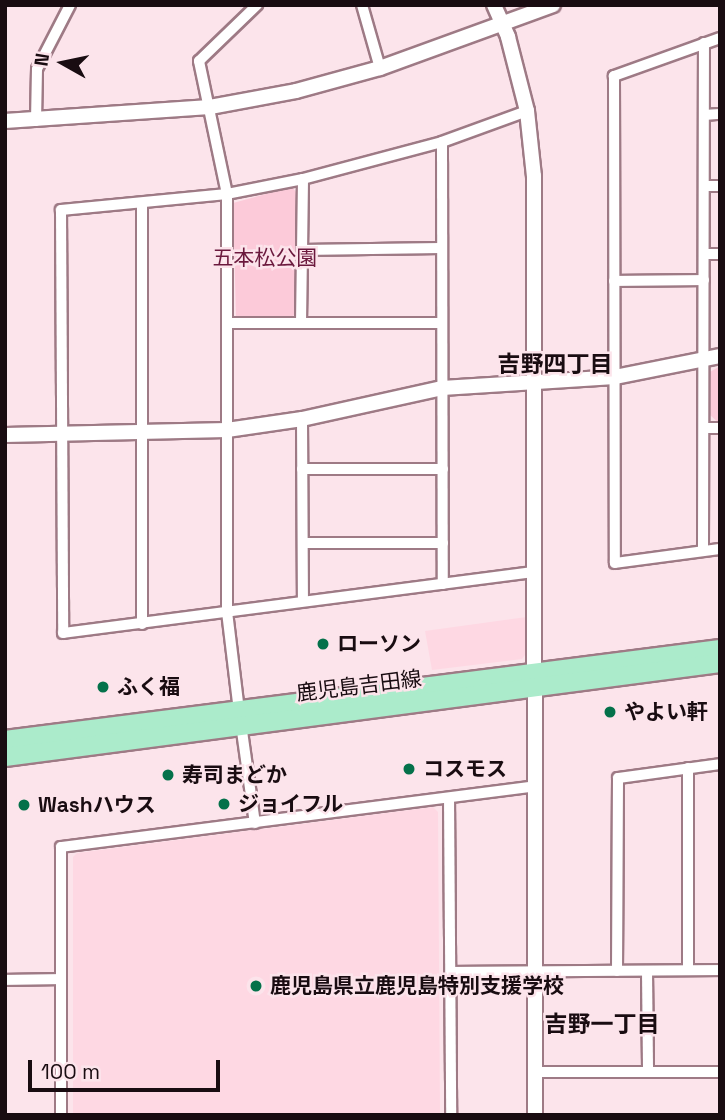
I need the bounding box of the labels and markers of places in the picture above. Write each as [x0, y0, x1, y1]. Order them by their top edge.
place label: ローソン [337, 631, 421, 657]
marker: ローソン [315, 636, 331, 652]
place label: ふく福 [117, 674, 180, 700]
marker: ふく福 [95, 679, 111, 695]
place label: やよい軒 [624, 699, 708, 725]
marker: やよい軒 [602, 704, 618, 720]
place label: コスモス [423, 756, 507, 782]
marker: コスモス [401, 761, 417, 777]
place label: 寿司まどか [182, 762, 287, 788]
marker: 寿司まどか [160, 767, 176, 783]
place label: ジョイフル [238, 791, 343, 817]
place label: Washハウス [38, 792, 156, 818]
marker: ジョイフル [216, 796, 232, 812]
marker: Washハウス [16, 797, 32, 813]
place label: 鹿児島県立鹿児島特別支援学校 [270, 973, 564, 999]
marker: 鹿児島県立鹿児島特別支援学校 [248, 978, 264, 994]

